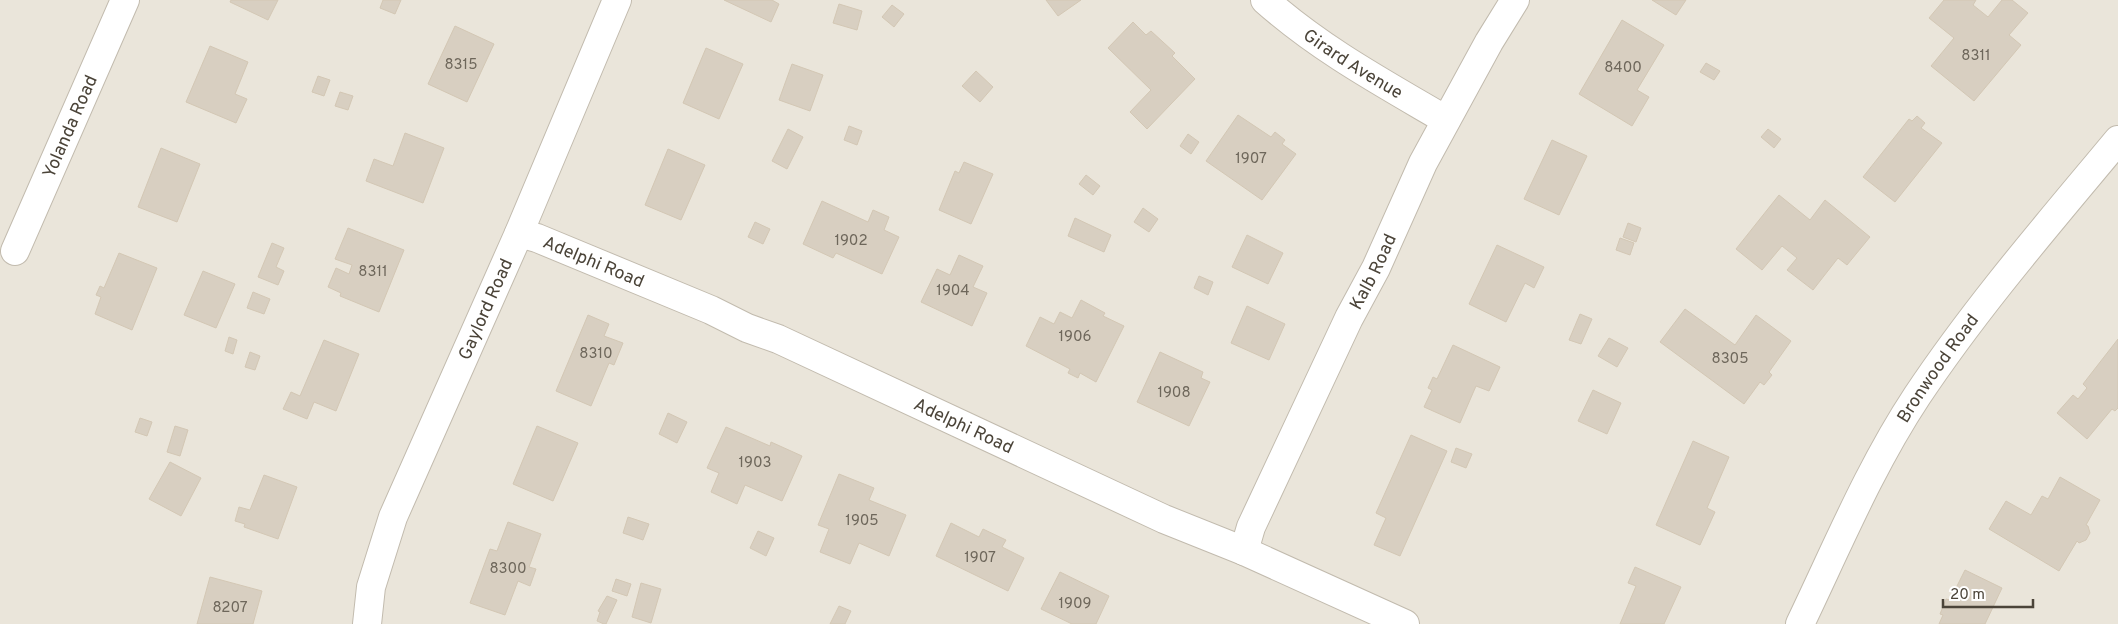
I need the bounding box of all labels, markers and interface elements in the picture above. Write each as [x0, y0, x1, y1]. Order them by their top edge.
street label: Girard Avenue [1298, 25, 1406, 105]
house number: 8311 [1961, 47, 1991, 66]
house number: 8315 [444, 56, 478, 75]
house number: 8400 [1604, 59, 1642, 78]
street label: Yolanda Road [38, 72, 104, 182]
house number: 1907 [1235, 150, 1267, 169]
street label: Kalb Road [1346, 231, 1403, 314]
street label: Adelphi Road [539, 232, 647, 294]
house number: 1902 [834, 232, 868, 251]
street label: Gaylord Road [454, 255, 519, 364]
house number: 8311 [358, 263, 388, 282]
house number: 1904 [936, 282, 970, 301]
street label: Bronwood Road [1893, 310, 1985, 428]
house number: 1906 [1058, 328, 1092, 347]
house number: 8310 [579, 345, 613, 364]
house number: 8305 [1712, 350, 1749, 369]
house number: 1908 [1157, 384, 1191, 403]
street label: Adelphi Road [910, 394, 1017, 460]
house number: 1903 [738, 454, 772, 473]
house number: 1905 [845, 512, 879, 531]
house number: 1907 [964, 549, 996, 568]
house number: 8300 [489, 560, 527, 579]
scale bar [1943, 576, 2033, 608]
text: 20 m [1950, 586, 1985, 605]
house number: 1909 [1058, 595, 1092, 614]
house number: 8207 [212, 599, 248, 618]

